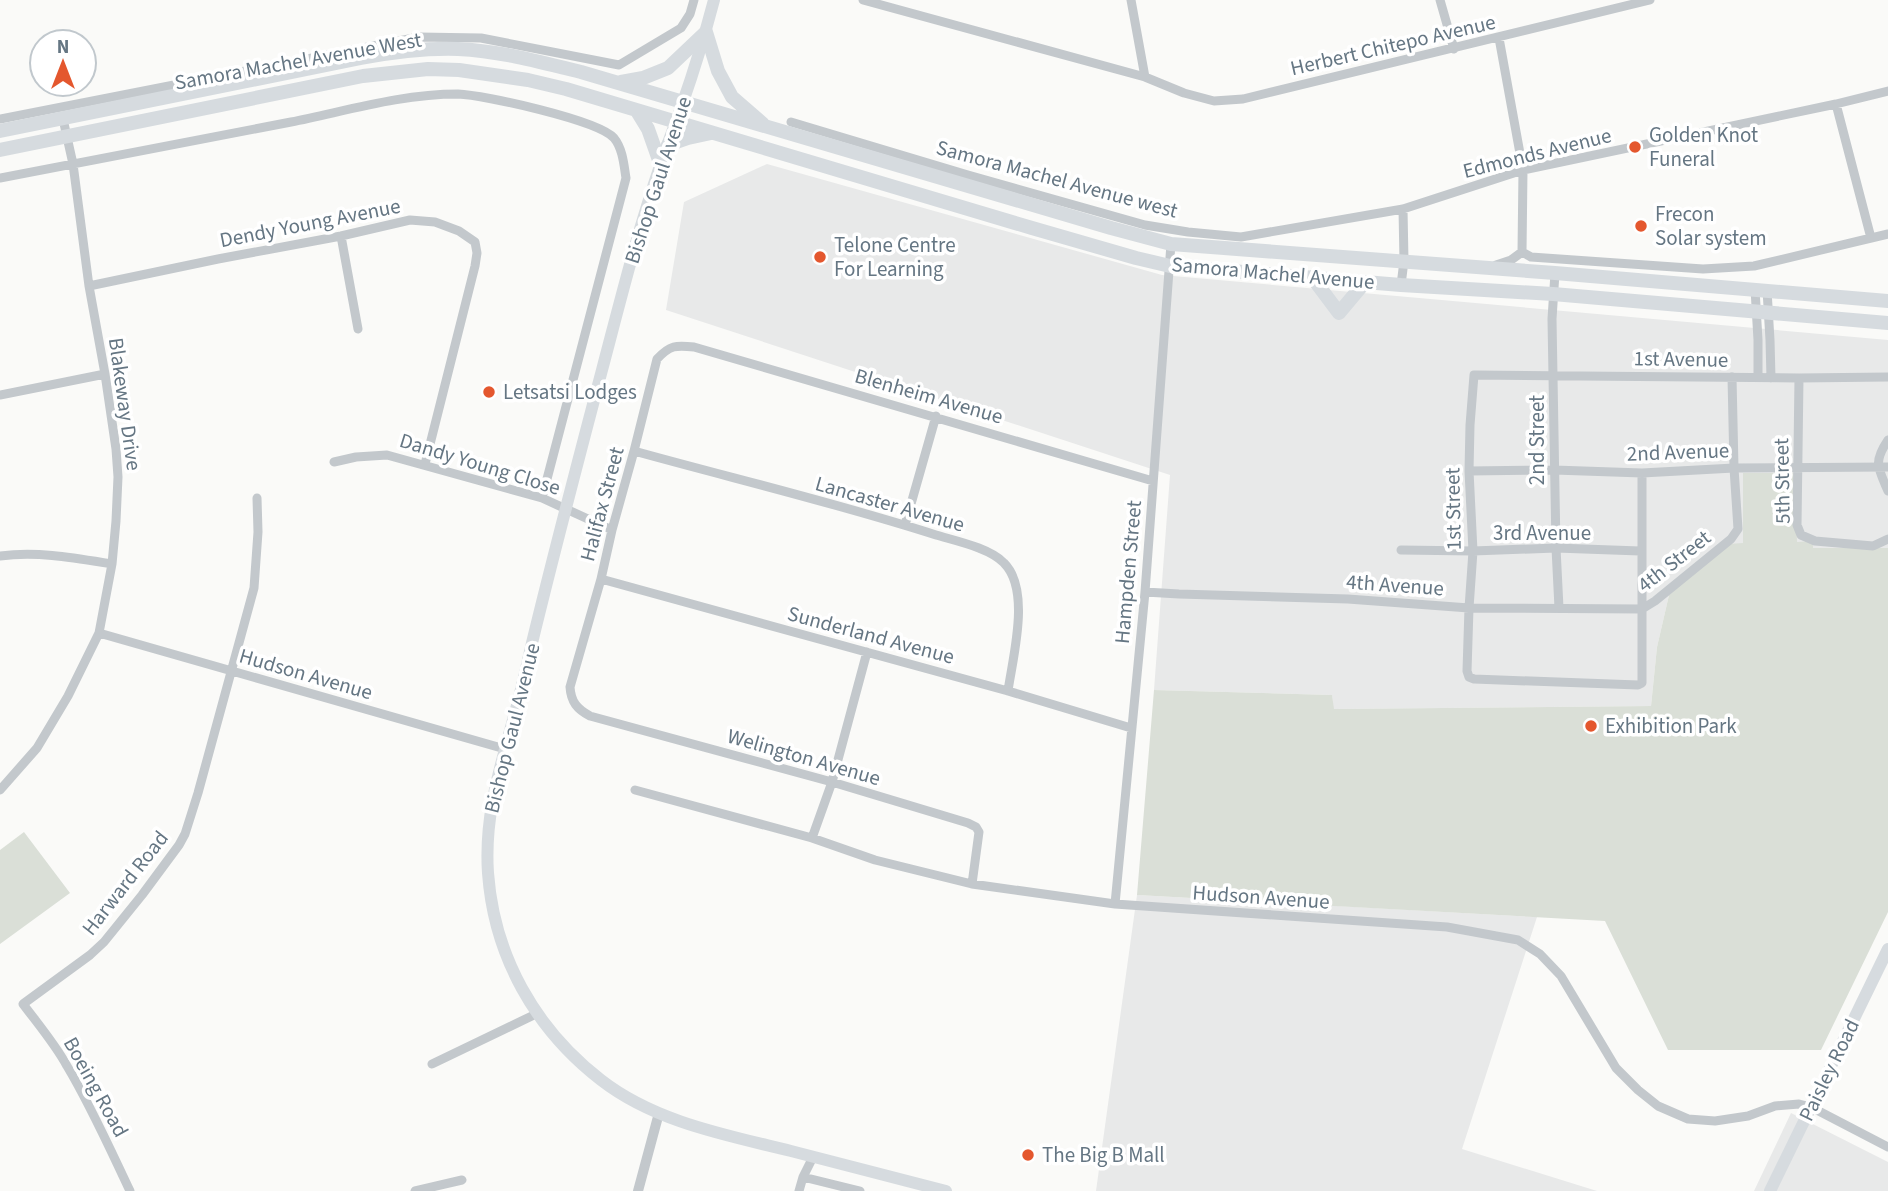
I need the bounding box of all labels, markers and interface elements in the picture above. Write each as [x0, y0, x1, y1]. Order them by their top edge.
street label: Herbert Chitepo Avenue [1287, 7, 1499, 83]
street label: Samora Machel Avenue West [172, 24, 424, 98]
north arrow [28, 28, 98, 98]
text: N [57, 34, 69, 61]
street label: Bishop Gaul Avenue [617, 93, 699, 267]
street label: Edmonds Avenue [1460, 120, 1614, 186]
place label: Golden Knot Funeral [1649, 120, 1758, 174]
street label: Samora Machel Avenue west [933, 132, 1181, 226]
marker: Golden Knot Funeral [1627, 139, 1643, 155]
street label: Dendy Young Avenue [217, 191, 403, 255]
place label: Frecon Solar system [1655, 199, 1767, 253]
marker: Frecon Solar system [1633, 218, 1649, 234]
place label: Telone Centre For Learning [834, 230, 956, 284]
marker: Telone Centre For Learning [812, 249, 828, 265]
street label: Samora Machel Avenue [1170, 249, 1376, 297]
street label: Blakeway Drive [101, 336, 149, 472]
street label: 1st Avenue [1633, 343, 1729, 375]
street label: Blenheim Avenue [851, 361, 1007, 431]
place label: Letsatsi Lodges [503, 377, 637, 407]
marker: Letsatsi Lodges [481, 384, 497, 400]
street label: 2nd Street [1522, 395, 1552, 485]
street label: Dandy Young Close [396, 425, 564, 503]
street label: 2nd Avenue [1626, 435, 1730, 469]
street label: 5th Street [1766, 438, 1798, 524]
street label: Halifax Street [572, 443, 632, 565]
street label: 1st Street [1437, 467, 1469, 551]
street label: Lancaster Avenue [812, 468, 968, 540]
street label: Hampden Street [1107, 499, 1149, 645]
street label: 3rd Avenue [1493, 518, 1591, 548]
street label: 4th Street [1631, 523, 1717, 599]
street label: 4th Avenue [1345, 567, 1445, 603]
street label: Sunderland Avenue [784, 598, 958, 672]
street label: Bishop Gaul Avenue [476, 640, 548, 816]
street label: Hudson Avenue [236, 641, 376, 707]
place label: Exhibition Park [1605, 711, 1737, 741]
marker: Exhibition Park [1583, 718, 1599, 734]
street label: Welington Avenue [724, 721, 884, 793]
street label: Harward Road [75, 824, 175, 942]
street label: Hudson Avenue [1191, 877, 1331, 917]
street label: Paisley Road [1791, 1014, 1867, 1126]
street label: Boeing Road [56, 1031, 136, 1143]
place label: The Big B Mall [1042, 1140, 1165, 1170]
marker: The Big B Mall [1020, 1147, 1036, 1163]

